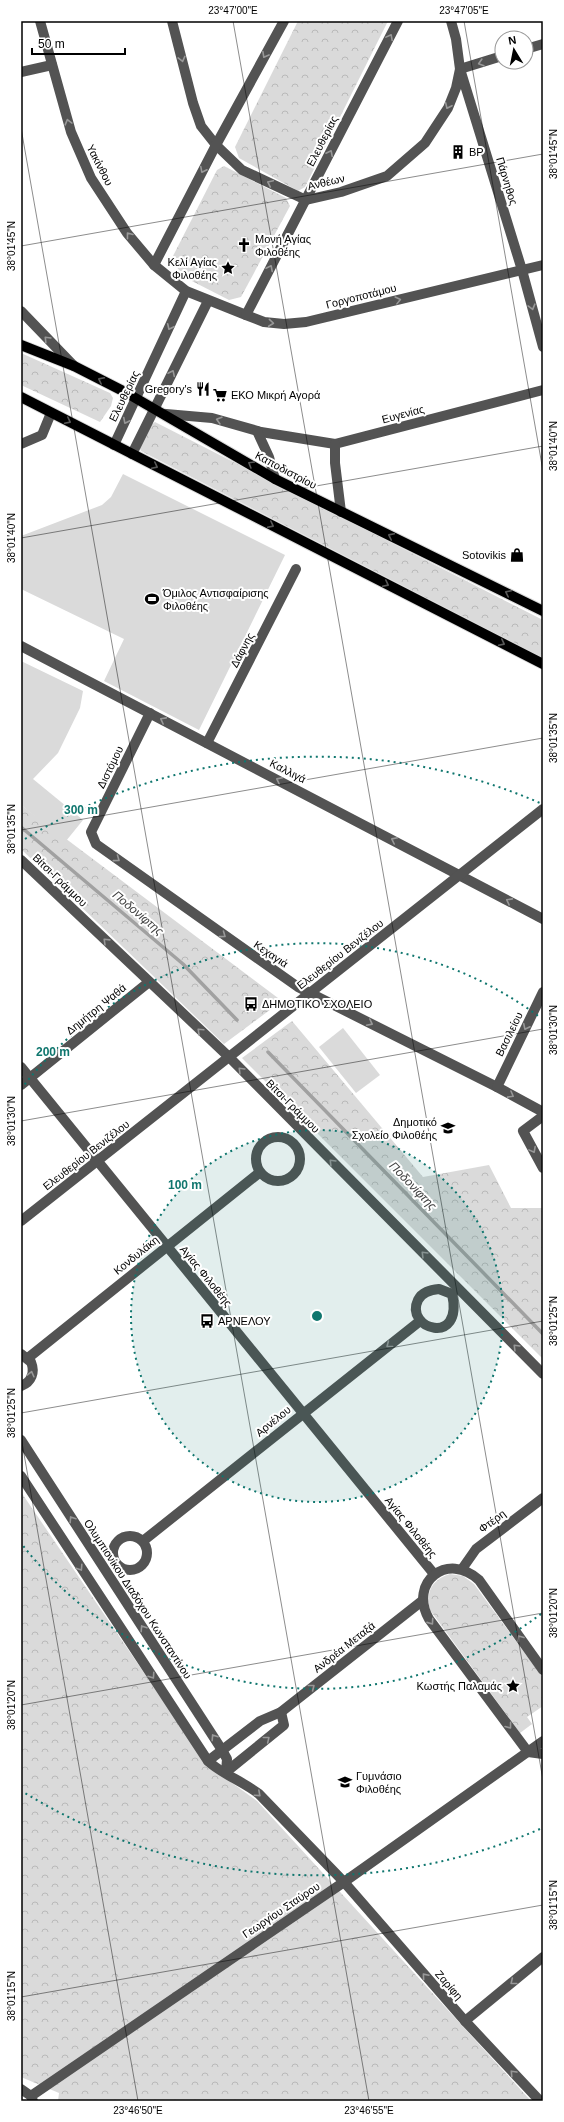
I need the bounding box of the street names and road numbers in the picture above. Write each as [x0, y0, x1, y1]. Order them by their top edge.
street label: Ελευθερίας [304, 114, 340, 168]
street label: Υακίνθου [85, 142, 115, 188]
street label: Πάρνηθος [494, 155, 520, 207]
street label: Ανθέων [306, 172, 346, 192]
street label: Γοργοποτάμου [324, 281, 398, 311]
street label: Ελευθερίας [107, 369, 141, 423]
street label: Ευγενίας [380, 403, 426, 425]
street label: Καποδιστρίου [253, 449, 319, 491]
street label: Δάφνης [228, 631, 256, 669]
street label: Διστόμου [95, 744, 125, 790]
street label: Καλλιγά [268, 757, 309, 785]
street label: Βίτσι-Γράμμου [31, 851, 89, 909]
street label: Ελευθερίου Βενιζέλου [295, 917, 385, 991]
street label: Κεχαγιά [252, 938, 291, 970]
street label: Δημήτρη Ψαθά [64, 981, 129, 1037]
street label: Βασιλείου [493, 1010, 525, 1058]
street label: Βίτσι-Γράμμου [264, 1077, 322, 1135]
street label: Ελευθερίου Βενιζέλου [41, 1118, 131, 1192]
street label: Κονδυλάκη [111, 1233, 161, 1277]
street label: Αγίας Φιλοθέης [178, 1243, 234, 1309]
street label: Αρνέλου [253, 1403, 293, 1439]
street label: Αγίας Φιλοθέης [383, 1494, 439, 1560]
street label: Φτέρη [476, 1507, 508, 1535]
street label: Ολυμπιονίκου Διαδόχου Κωνσταντίνου [82, 1517, 194, 1681]
street label: Ανδρέα Μεταξά [311, 1619, 378, 1675]
street label: Γεωργίου Σταύρου [240, 1880, 322, 1940]
street label: Ζαρίφη [433, 1968, 465, 2002]

